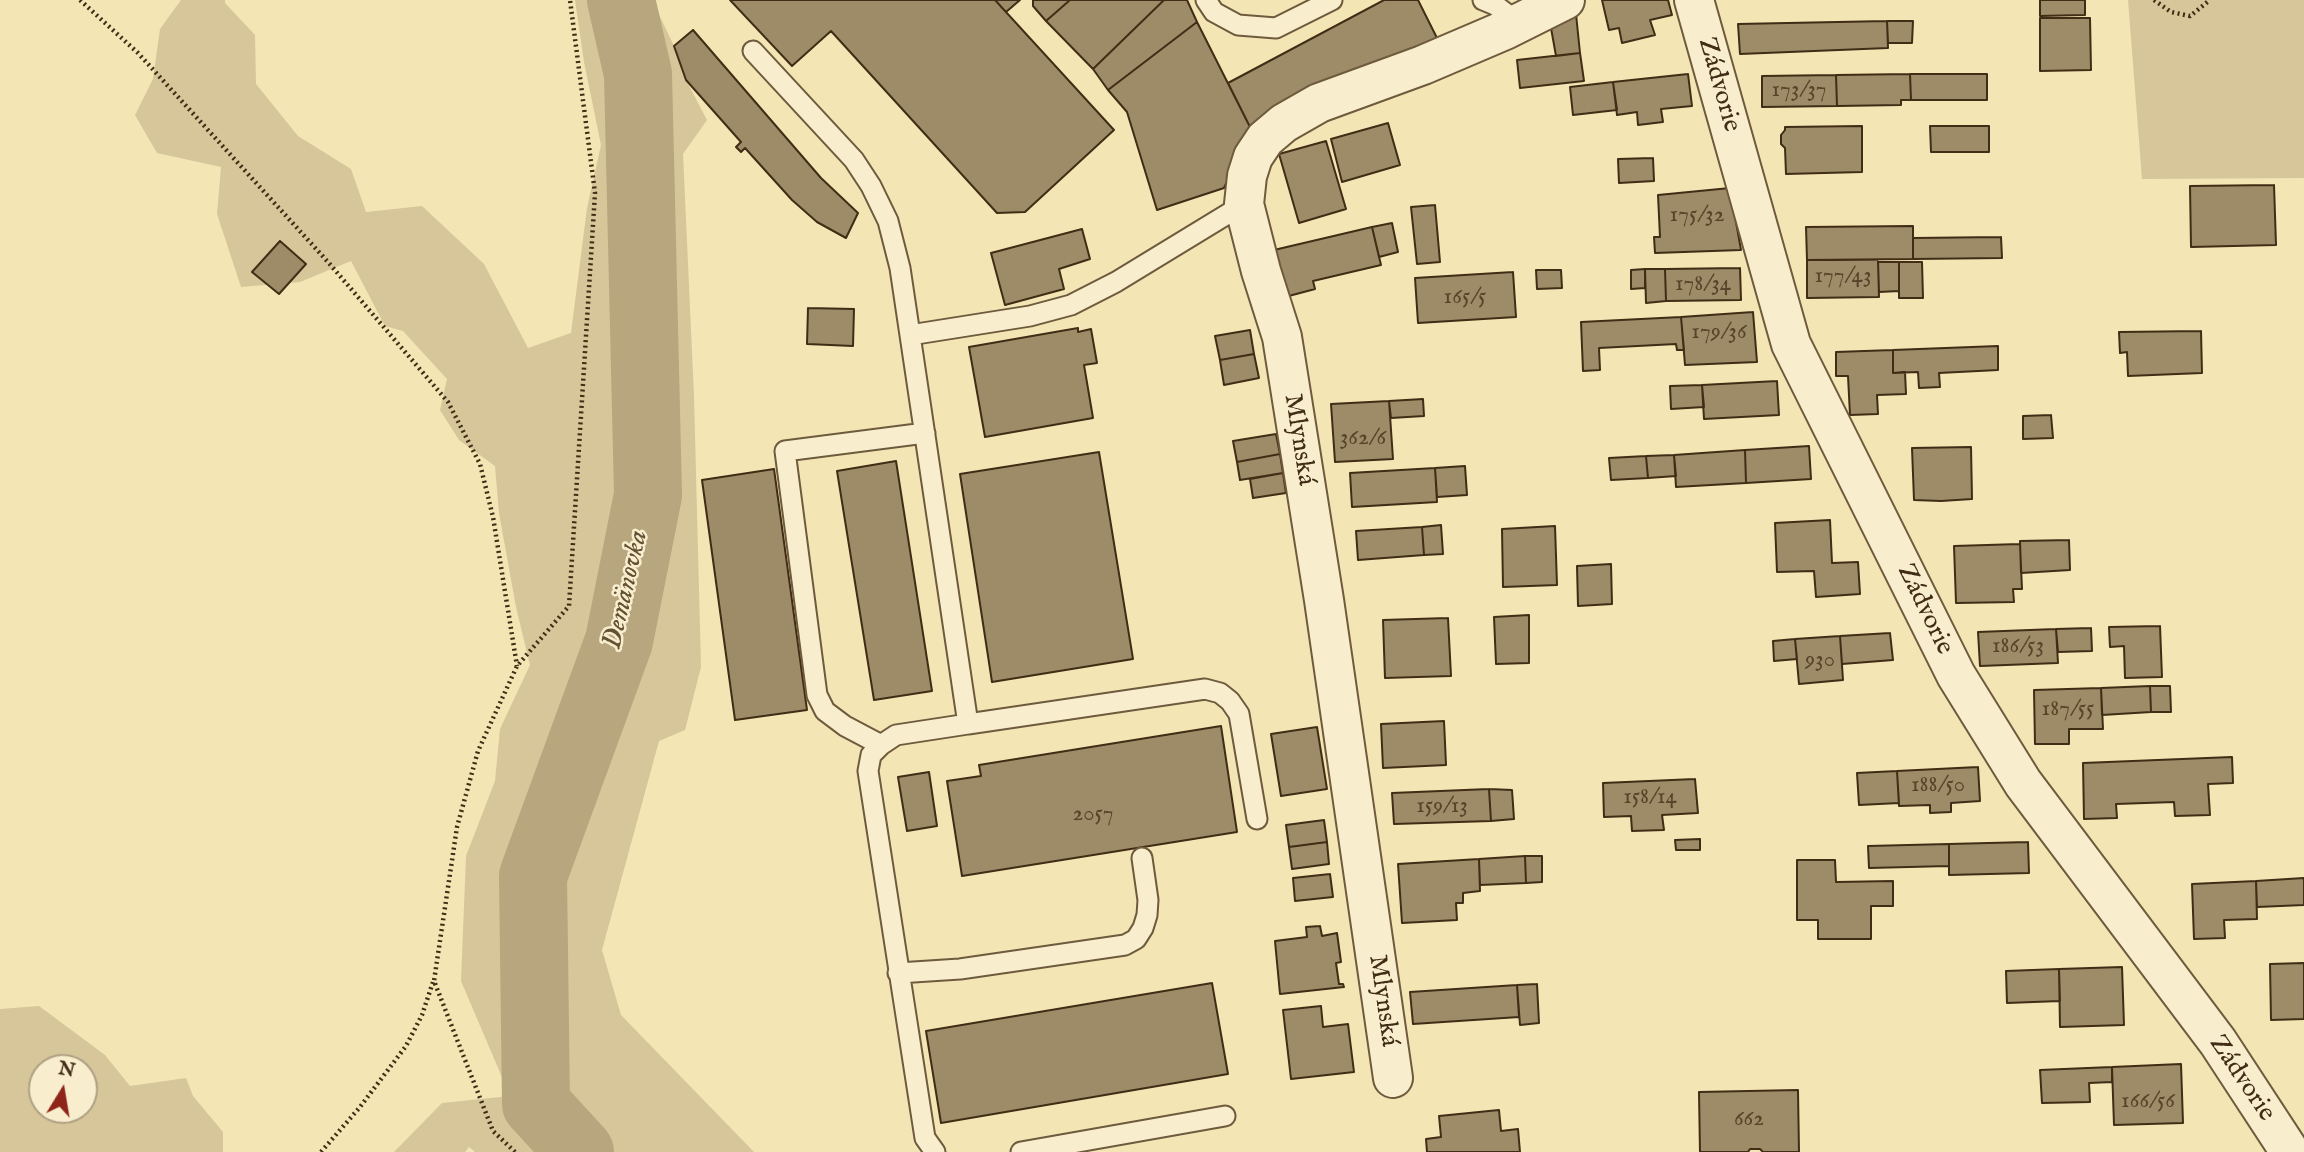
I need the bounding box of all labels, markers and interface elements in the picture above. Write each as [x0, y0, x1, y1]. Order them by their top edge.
street label: Zádvorie [1690, 34, 1746, 136]
house number: 173/37 [1771, 77, 1827, 105]
house number: 175/32 [1670, 202, 1724, 230]
house number: 177/43 [1815, 263, 1871, 291]
house number: 178/34 [1675, 271, 1731, 299]
house number: 165/5 [1444, 284, 1486, 312]
house number: 179/36 [1691, 319, 1747, 347]
street label: Mlynská [1275, 392, 1321, 488]
house number: 362/6 [1340, 425, 1386, 453]
water label: Demänovka [597, 527, 657, 653]
street label: Zádvorie [1889, 560, 1959, 660]
house number: 186/53 [1992, 633, 2044, 661]
house number: 930 [1805, 647, 1835, 675]
house number: 187/55 [2042, 696, 2094, 724]
house number: 188/50 [1911, 772, 1965, 800]
house number: 158/14 [1623, 784, 1677, 812]
house number: 159/13 [1416, 793, 1468, 821]
house number: 2057 [1072, 801, 1114, 829]
street label: Mlynská [1360, 953, 1404, 1049]
street label: Zádvorie [2201, 1030, 2281, 1128]
north arrow [28, 1054, 98, 1124]
text: N [56, 1057, 77, 1084]
house number: 166/56 [2121, 1088, 2175, 1116]
house number: 662 [1734, 1106, 1764, 1134]

